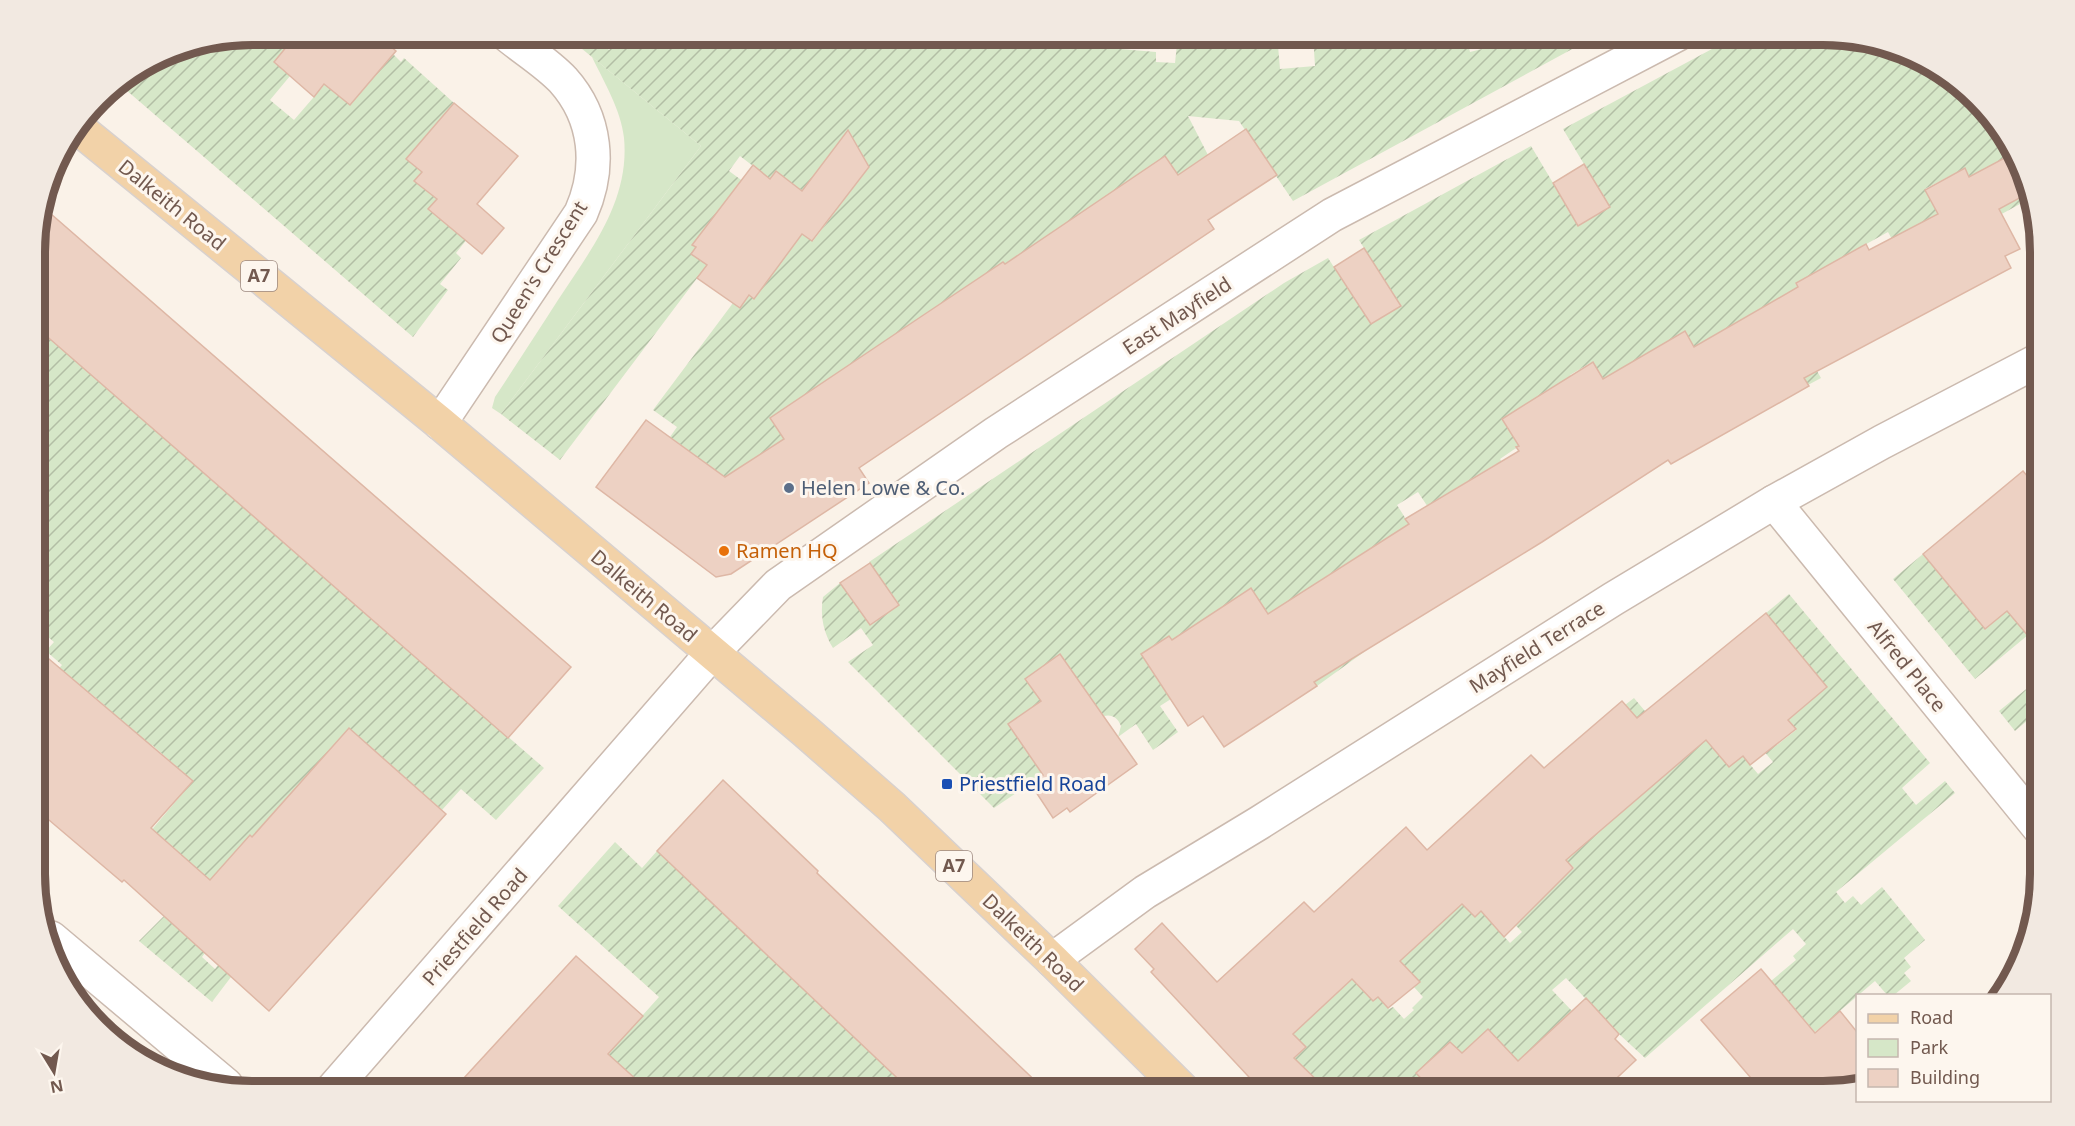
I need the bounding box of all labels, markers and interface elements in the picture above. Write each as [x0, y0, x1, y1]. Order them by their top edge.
street label: Dalkeith Road [113, 153, 232, 256]
street label: Queen's Crescent [484, 195, 593, 348]
road number: A7 [241, 261, 277, 291]
street label: East Mayfield [1117, 270, 1236, 361]
place label: Helen Lowe & Co. [801, 474, 965, 501]
marker: Helen Lowe & Co. [782, 481, 796, 495]
place label: Ramen HQ [736, 537, 838, 564]
street label: Dalkeith Road [585, 543, 703, 648]
marker: Ramen HQ [717, 544, 731, 558]
street label: Mayfield Terrace [1464, 594, 1610, 699]
street label: Alfred Place [1862, 614, 1953, 717]
place label: Priestfield Road [959, 770, 1107, 797]
marker: Priestfield Road [940, 777, 954, 791]
road number: A7 [936, 851, 972, 881]
street label: Priestfield Road [416, 862, 533, 991]
street label: Dalkeith Road [977, 887, 1090, 998]
legend [1856, 994, 2051, 1102]
text: Road [1910, 1005, 1953, 1029]
text: Park [1910, 1035, 1948, 1059]
north arrow [24, 1042, 84, 1102]
text: Building [1910, 1065, 1980, 1089]
text: N [48, 1075, 65, 1099]

